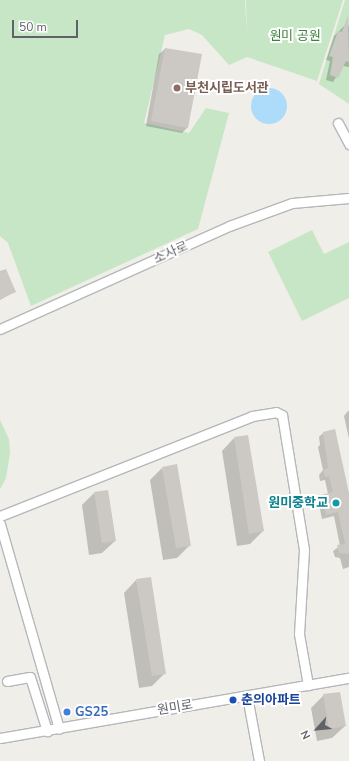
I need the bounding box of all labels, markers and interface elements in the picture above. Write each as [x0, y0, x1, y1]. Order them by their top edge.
scale bar [14, 12, 80, 38]
text: 50 m [19, 19, 47, 35]
park label: 원미 공원 [269, 28, 321, 44]
place label: 부천시립도서관 [185, 80, 269, 96]
marker: 부천시립도서관 [172, 83, 182, 93]
street label: 소사로 [151, 239, 191, 267]
place label: 원미중학교 [268, 495, 328, 511]
marker: 원미중학교 [331, 498, 341, 508]
place label: 춘의아파트 [241, 692, 301, 708]
marker: 춘의아파트 [228, 695, 238, 705]
street label: 원미로 [156, 697, 194, 719]
place label: GS25 [75, 704, 108, 720]
marker: GS25 [62, 707, 72, 717]
north arrow [297, 709, 337, 749]
text: N [297, 728, 314, 742]

